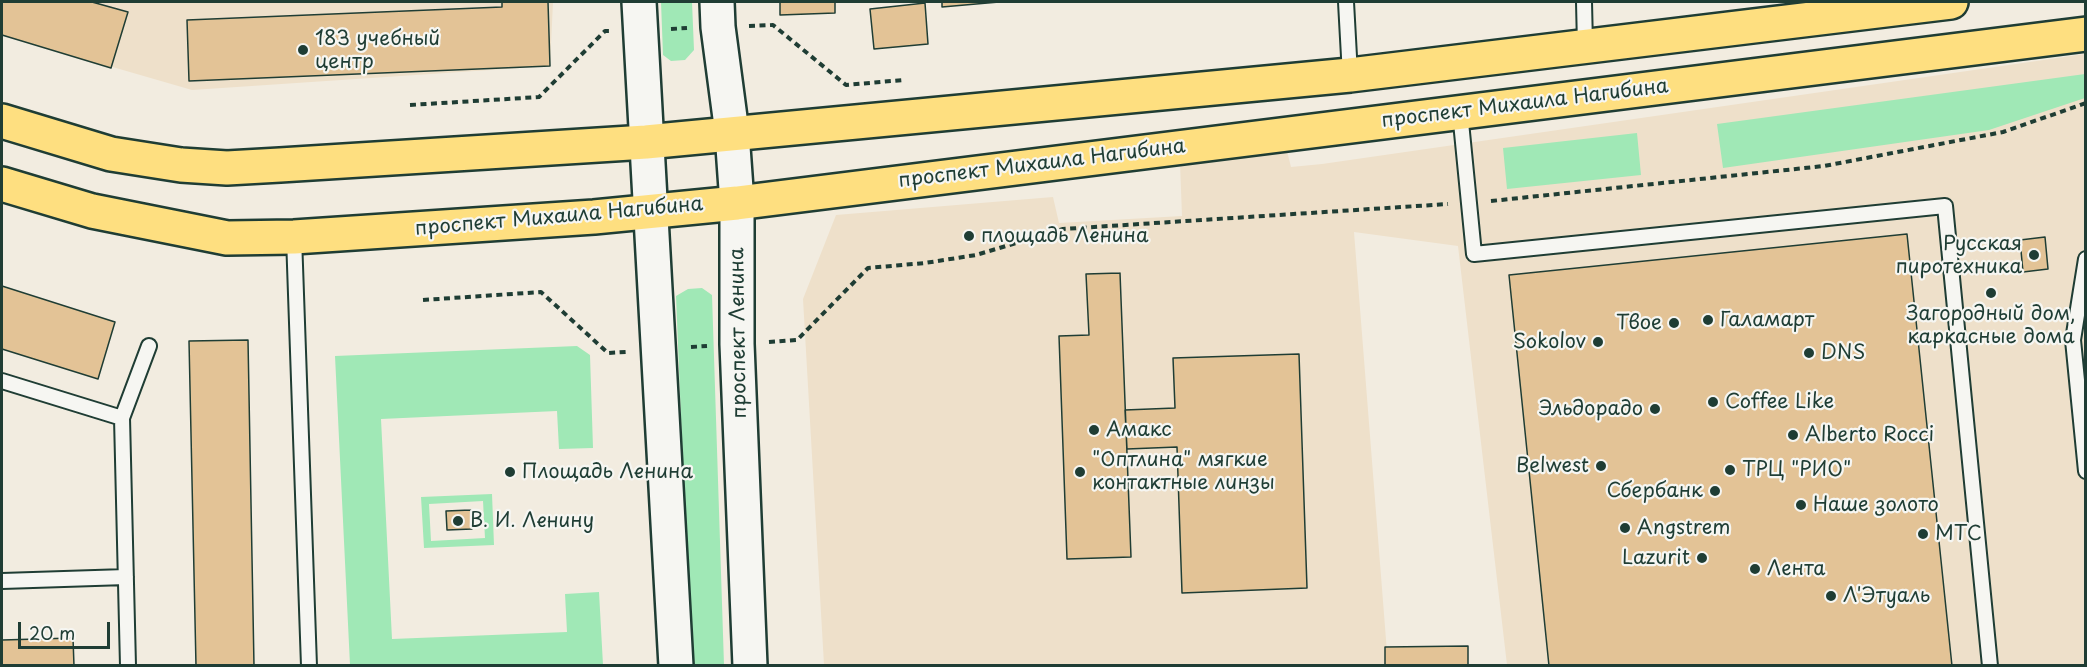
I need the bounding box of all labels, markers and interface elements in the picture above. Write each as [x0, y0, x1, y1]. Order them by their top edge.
place label: 183 учебный центр [315, 27, 440, 74]
marker: 183 учебный центр [296, 43, 310, 57]
street label: проспект Михаила Нагибина [1380, 74, 1670, 134]
street label: проспект Михаила Нагибина [897, 134, 1187, 194]
street label: проспект Михаила Нагибина [414, 192, 704, 242]
place label: площадь Ленина [981, 224, 1149, 248]
marker: площадь Ленина [962, 229, 976, 243]
place label: Русская пиротехника [1896, 232, 2022, 279]
street label: проспект Ленина [726, 247, 752, 419]
marker: Русская пиротехника [2027, 248, 2041, 262]
marker: Загородный дом, каркасные дома [1984, 286, 1998, 300]
place label: Загородный дом, каркасные дома [1906, 302, 2076, 349]
place label: Галамарт [1720, 308, 1814, 332]
place label: Твое [1616, 311, 1662, 335]
marker: Галамарт [1701, 313, 1715, 327]
marker: Твое [1667, 316, 1681, 330]
place label: Sokolov [1513, 330, 1586, 354]
marker: Sokolov [1591, 335, 1605, 349]
place label: DNS [1821, 341, 1865, 365]
marker: DNS [1802, 346, 1816, 360]
place label: Coffee Like [1725, 390, 1834, 414]
marker: Coffee Like [1706, 395, 1720, 409]
place label: Эльдорадо [1539, 397, 1643, 421]
marker: Эльдорадо [1648, 402, 1662, 416]
place label: Амакс [1106, 418, 1172, 442]
marker: Амакс [1087, 423, 1101, 437]
place label: Alberto Rocci [1805, 423, 1934, 447]
marker: Alberto Rocci [1786, 428, 1800, 442]
place label: "Оптлина" мягкие контактные линзы [1092, 448, 1275, 495]
place label: Belwest [1516, 454, 1589, 478]
place label: ТРЦ "РИО" [1742, 458, 1851, 482]
marker: Belwest [1594, 459, 1608, 473]
place label: Площадь Ленина [522, 460, 693, 484]
marker: ТРЦ "РИО" [1723, 463, 1737, 477]
marker: Площадь Ленина [503, 465, 517, 479]
marker: "Оптлина" мягкие контактные линзы [1073, 465, 1087, 479]
place label: Сбербанк [1607, 479, 1703, 503]
marker: Сбербанк [1708, 484, 1722, 498]
place label: Наше золото [1813, 493, 1939, 517]
marker: Наше золото [1794, 498, 1808, 512]
place label: В. И. Ленину [470, 509, 594, 533]
marker: В. И. Ленину [451, 514, 465, 528]
place label: Angstrem [1637, 516, 1731, 540]
marker: Angstrem [1618, 521, 1632, 535]
place label: МТС [1935, 522, 1982, 546]
marker: МТС [1916, 527, 1930, 541]
place label: Lazurit [1622, 546, 1690, 570]
marker: Lazurit [1695, 551, 1709, 565]
place label: Лента [1767, 557, 1826, 581]
marker: Лента [1748, 562, 1762, 576]
place label: Л'Этуаль [1843, 584, 1930, 608]
marker: Л'Этуаль [1824, 589, 1838, 603]
scale bar [21, 610, 112, 648]
text: 20 m [29, 619, 75, 646]

